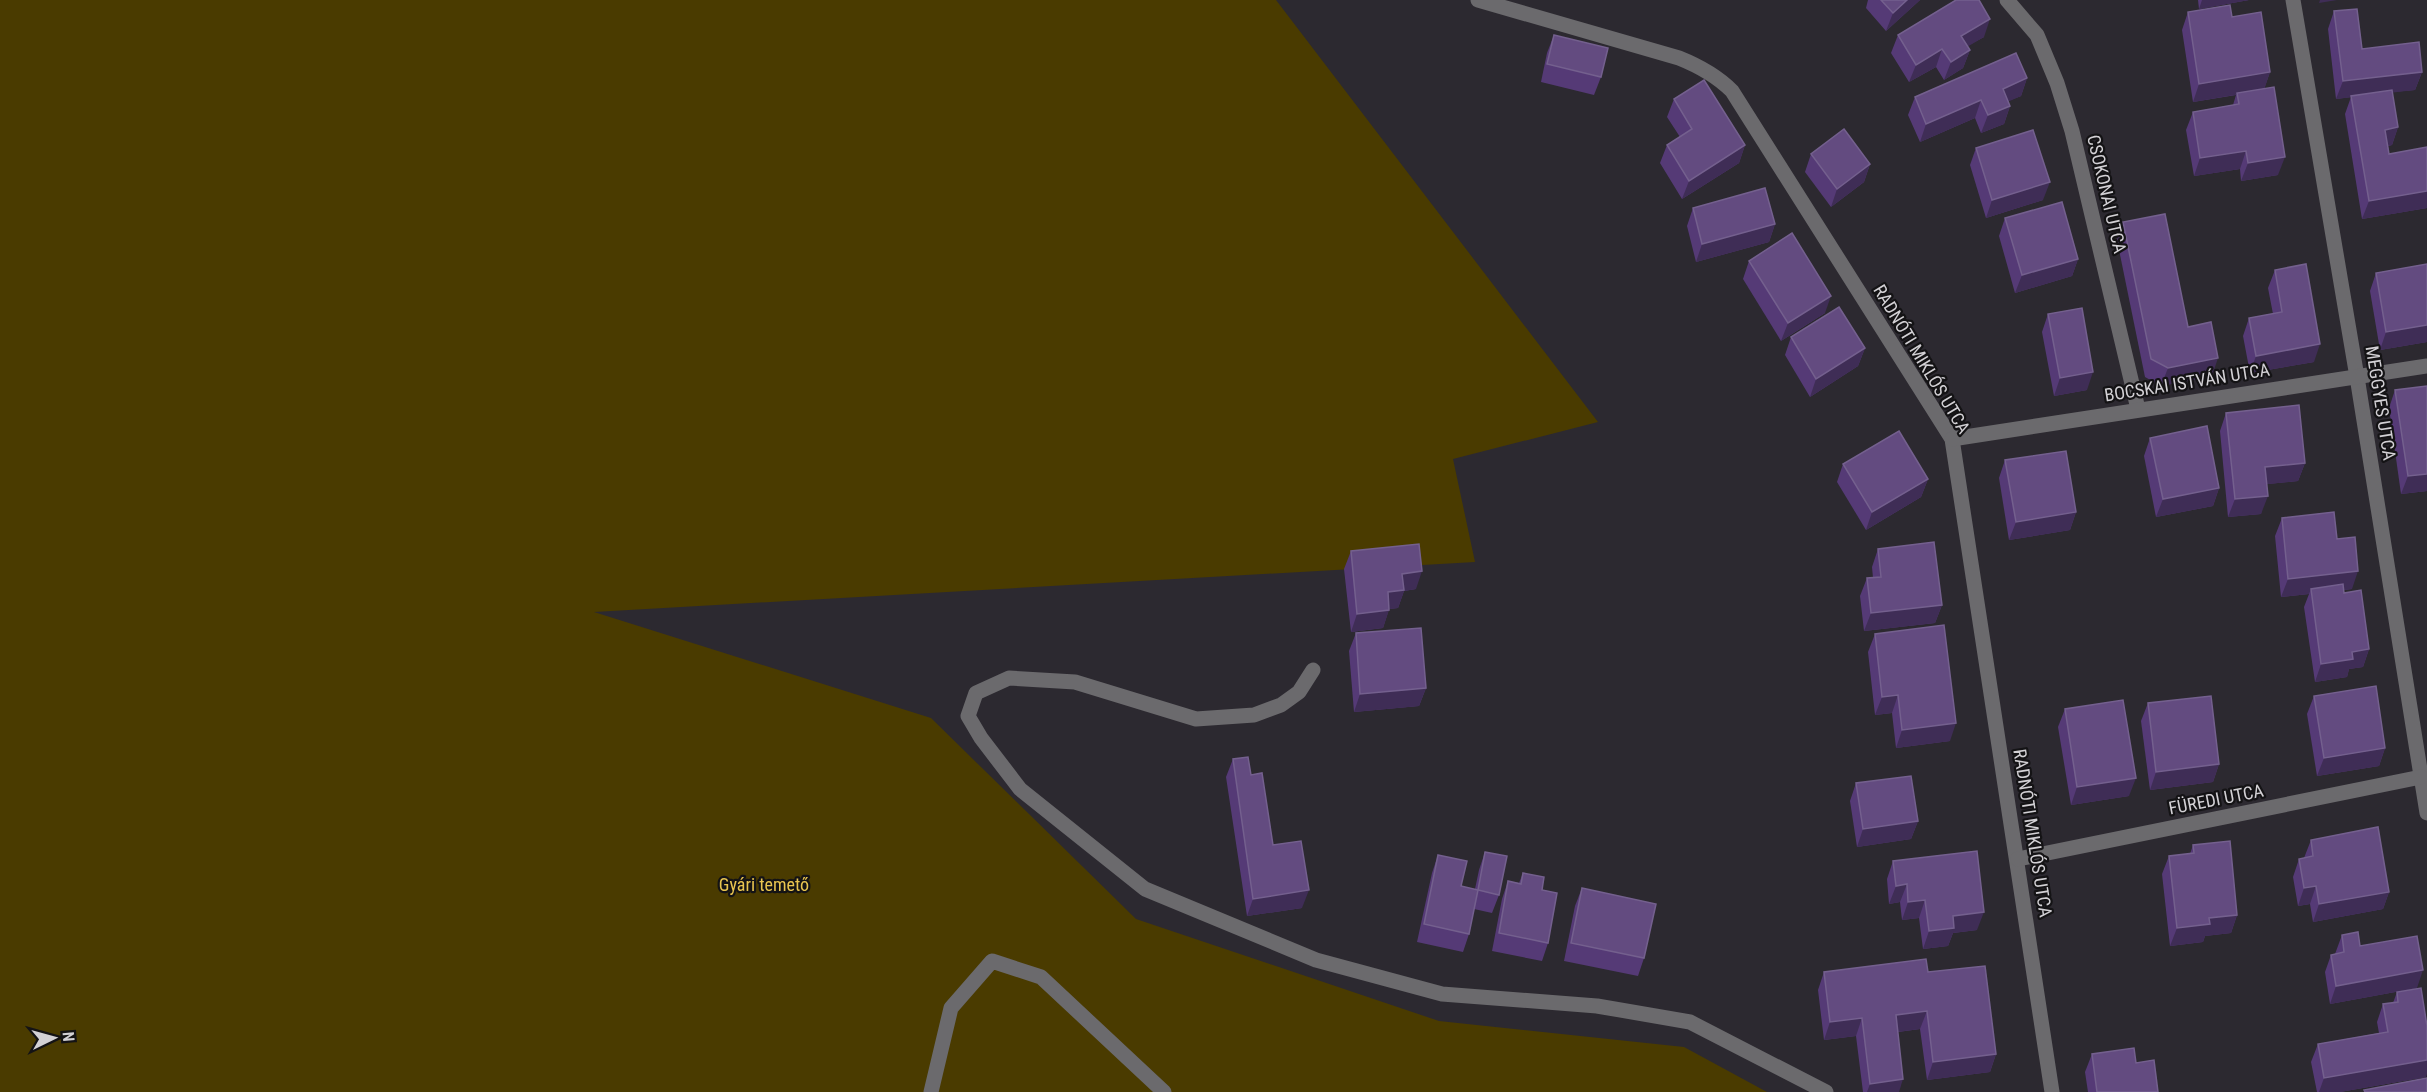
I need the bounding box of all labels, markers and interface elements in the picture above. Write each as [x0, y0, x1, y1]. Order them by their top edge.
street label: CSOKONAI UTCA [2083, 133, 2131, 256]
street label: RADNÓTI MIKLÓS UTCA [1869, 281, 1975, 438]
street label: MEGGYES UTCA [2362, 344, 2400, 462]
street label: BOCSKAI ISTVÁN UTCA [2103, 358, 2272, 405]
street label: RADNÓTI MIKLÓS UTCA [2009, 747, 2057, 919]
street label: FÜREDI UTCA [2167, 779, 2266, 818]
park label: Gyári temető [719, 874, 809, 895]
north arrow [24, 1008, 84, 1068]
text: N [59, 1031, 78, 1042]

